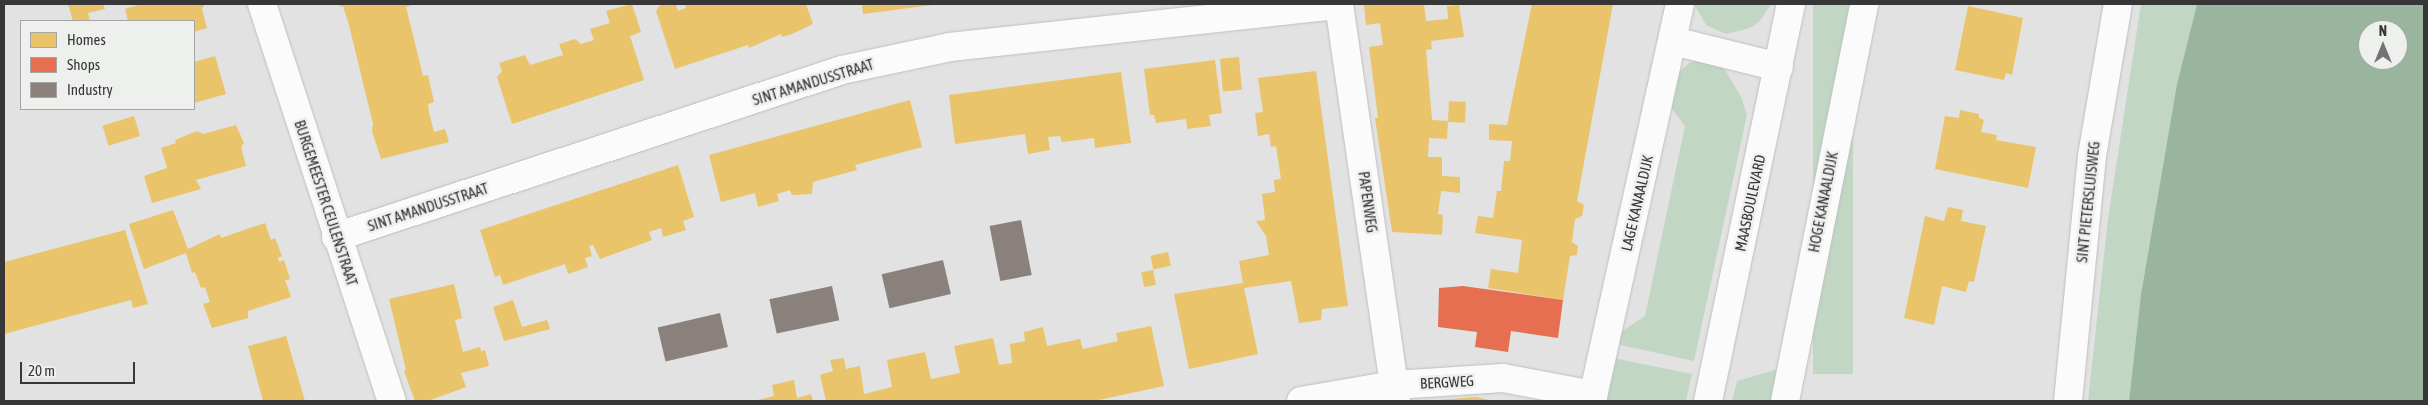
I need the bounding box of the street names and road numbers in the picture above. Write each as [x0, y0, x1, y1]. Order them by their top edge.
street label: SINT AMANDUSSTRAAT [750, 55, 876, 109]
street label: BURGEMEESTER CEULENSTRAAT [291, 118, 361, 288]
street label: SINT PIETERSLUISWEG [2073, 140, 2103, 264]
street label: HOGE KANAALDIJK [1804, 150, 1842, 254]
street label: LAGE KANAALDIJK [1617, 153, 1657, 253]
street label: MAASBOULEVARD [1731, 153, 1769, 253]
street label: PAPENWEG [1355, 170, 1381, 234]
street label: SINT AMANDUSSTRAAT [365, 179, 491, 235]
street label: BERGWEG [1420, 372, 1474, 392]

